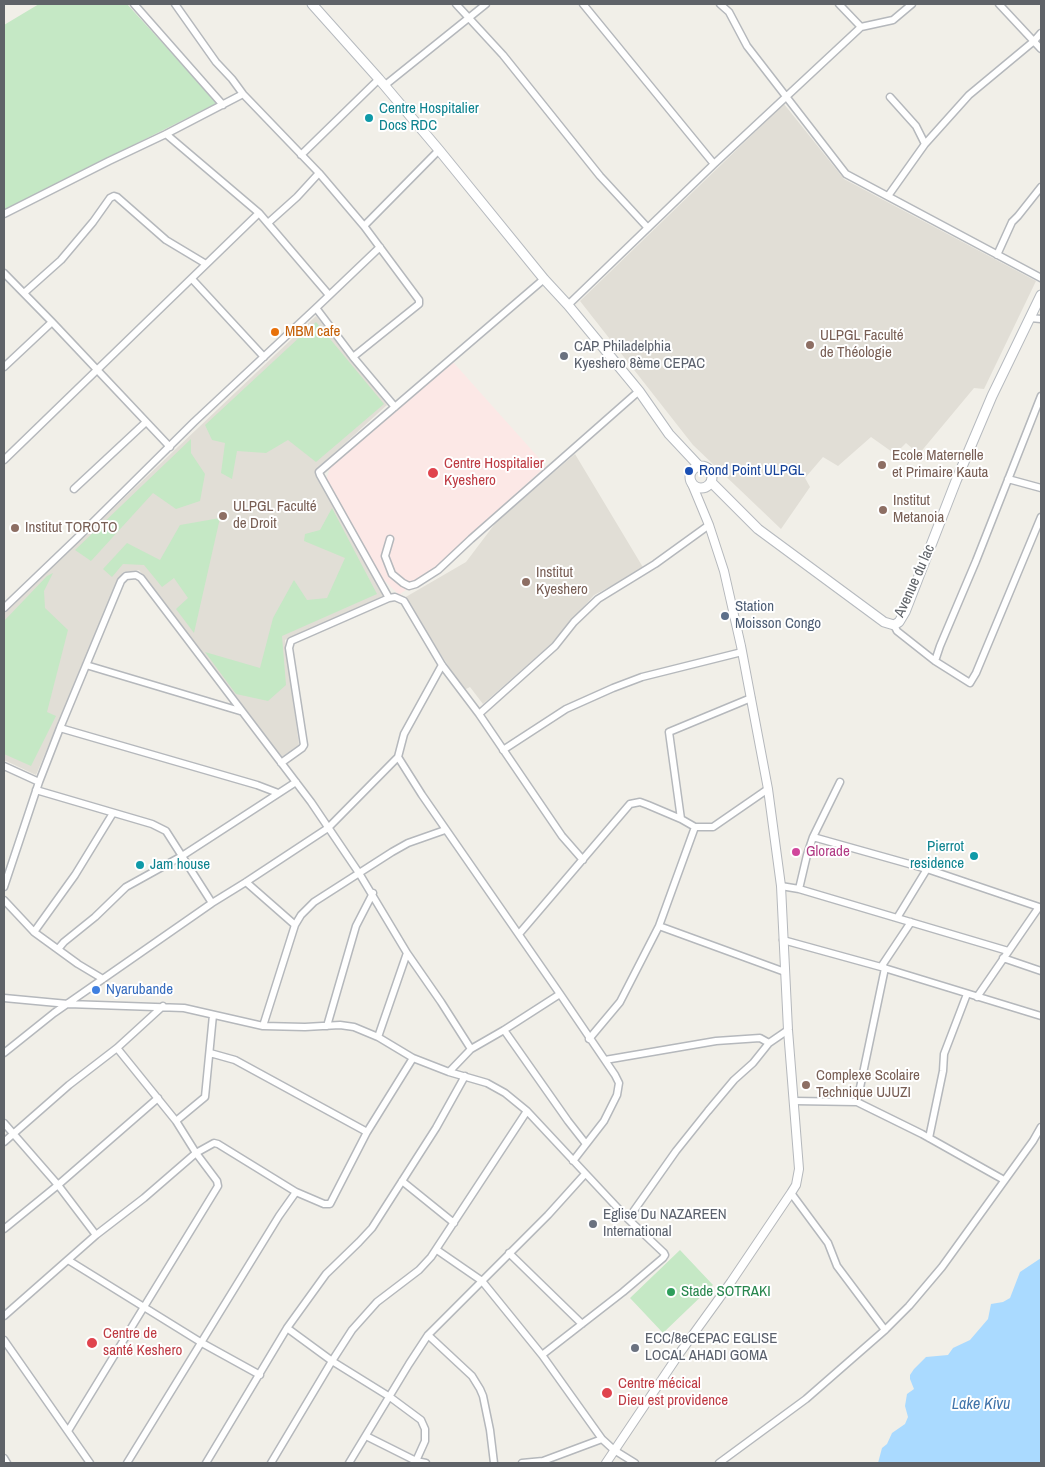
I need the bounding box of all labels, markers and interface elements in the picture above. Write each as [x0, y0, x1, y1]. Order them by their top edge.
place label: Centre Hospitalier Docs RDC [379, 100, 479, 135]
marker: Centre Hospitalier Docs RDC [363, 112, 375, 124]
place label: MBM cafe [285, 323, 340, 341]
marker: MBM cafe [269, 326, 281, 338]
place label: ULPGL Faculté de Théologie [820, 327, 903, 362]
place label: CAP Philadelphia Kyeshero 8ème CEPAC [574, 338, 705, 373]
marker: ULPGL Faculté de Théologie [804, 339, 816, 351]
marker: CAP Philadelphia Kyeshero 8ème CEPAC [558, 350, 570, 362]
place label: Ecole Maternelle et Primaire Kauta [892, 447, 988, 482]
place label: Centre Hospitalier Kyeshero [444, 455, 544, 490]
marker: Ecole Maternelle et Primaire Kauta [876, 459, 888, 471]
place label: Rond Point ULPGL [699, 462, 804, 480]
marker: Rond Point ULPGL [683, 465, 695, 477]
marker: Centre Hospitalier Kyeshero [426, 466, 440, 480]
place label: Institut Metanoia [893, 492, 944, 527]
place label: ULPGL Faculté de Droit [233, 498, 316, 533]
marker: Institut Metanoia [877, 504, 889, 516]
marker: ULPGL Faculté de Droit [217, 510, 229, 522]
place label: Institut TOROTO [25, 519, 118, 537]
marker: Institut TOROTO [9, 522, 21, 534]
street label: Avenue du lac [891, 542, 939, 620]
place label: Institut Kyeshero [536, 564, 588, 599]
marker: Institut Kyeshero [520, 576, 532, 588]
place label: Station Moisson Congo [735, 598, 821, 633]
marker: Station Moisson Congo [719, 610, 731, 622]
place label: Pierrot residence [910, 838, 964, 873]
place label: Glorade [806, 843, 850, 861]
marker: Glorade [790, 846, 802, 858]
marker: Pierrot residence [968, 850, 980, 862]
place label: Jam house [150, 856, 210, 874]
marker: Jam house [134, 859, 146, 871]
place label: Nyarubande [106, 981, 173, 999]
marker: Nyarubande [90, 984, 102, 996]
place label: Complexe Scolaire Technique UJUZI [816, 1067, 920, 1102]
marker: Complexe Scolaire Technique UJUZI [800, 1079, 812, 1091]
place label: Eglise Du NAZAREEN International [603, 1206, 727, 1241]
marker: Eglise Du NAZAREEN International [587, 1218, 599, 1230]
place label: Stade SOTRAKI [681, 1283, 771, 1301]
marker: Stade SOTRAKI [665, 1286, 677, 1298]
place label: Centre de santé Keshero [103, 1325, 182, 1360]
place label: ECC/8eCEPAC EGLISE LOCAL AHADI GOMA [645, 1330, 777, 1365]
marker: Centre de santé Keshero [85, 1336, 99, 1350]
marker: ECC/8eCEPAC EGLISE LOCAL AHADI GOMA [629, 1342, 641, 1354]
place label: Centre mécical Dieu est providence [618, 1375, 728, 1410]
marker: Centre mécical Dieu est providence [600, 1386, 614, 1400]
water label: Lake Kivu [952, 1395, 1010, 1415]

